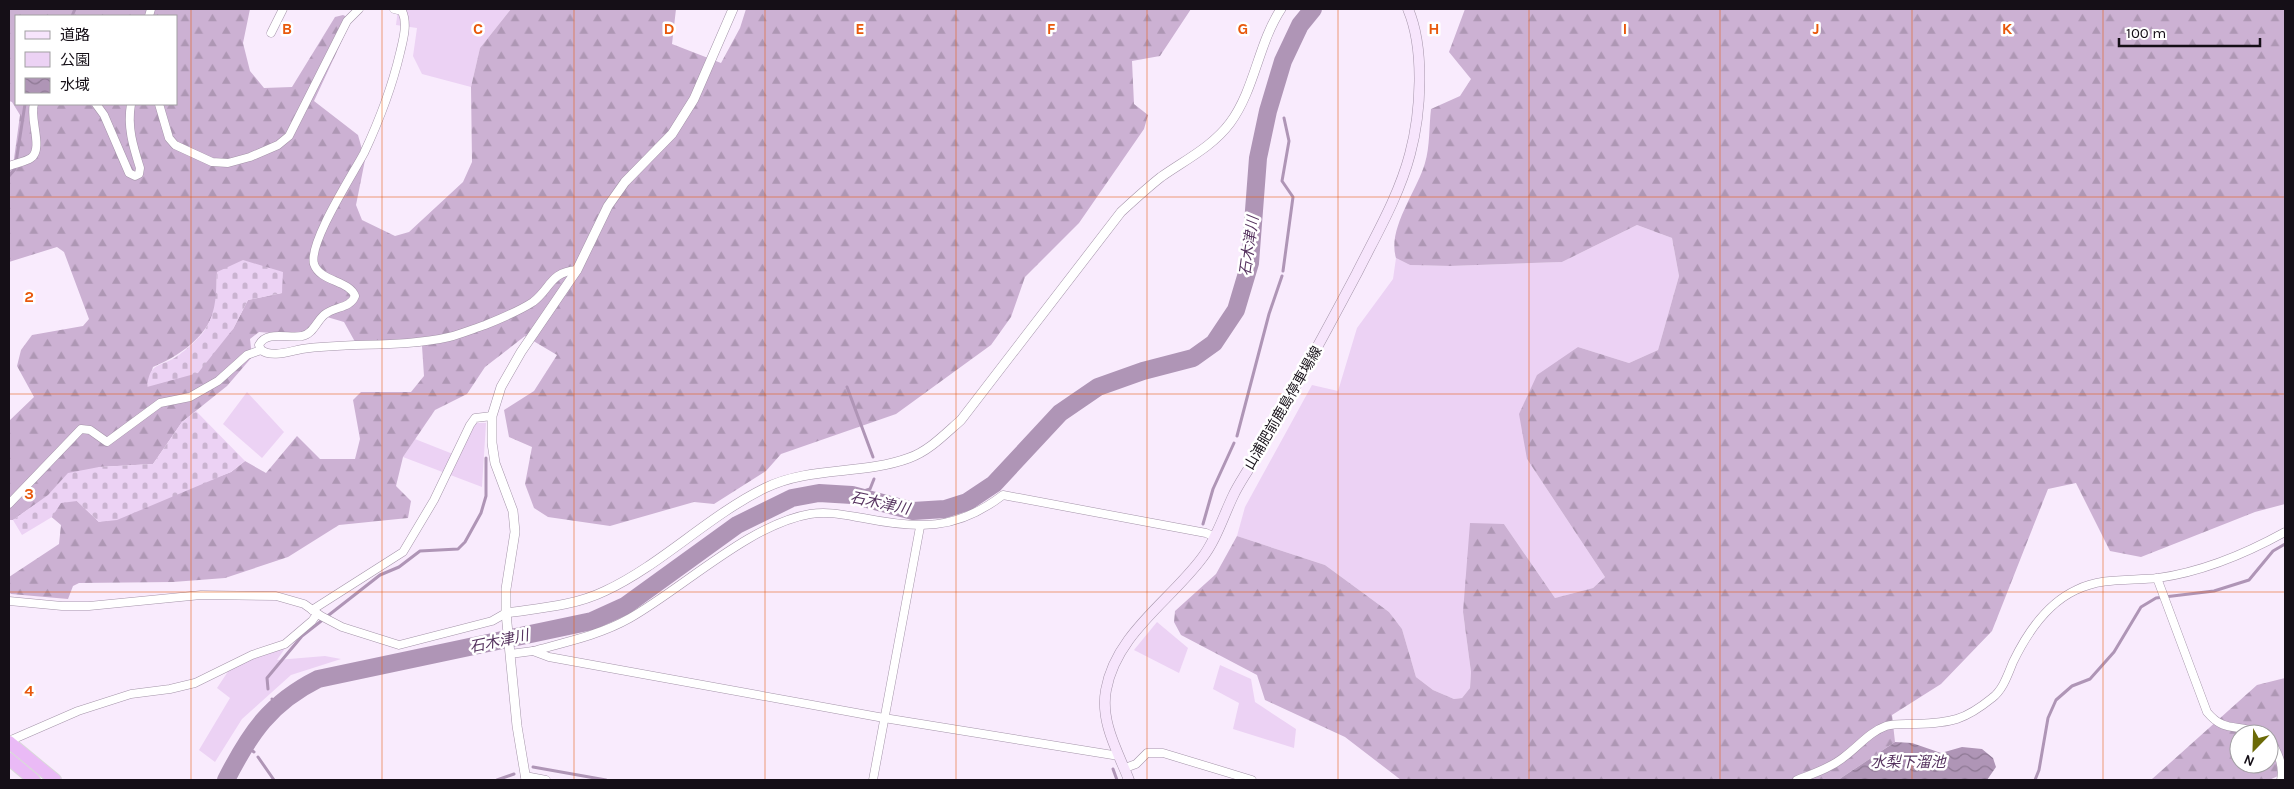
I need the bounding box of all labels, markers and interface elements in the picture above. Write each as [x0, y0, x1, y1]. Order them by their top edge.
legend [15, 15, 178, 105]
scale bar [2119, 15, 2260, 47]
text: B [282, 19, 292, 38]
text: C [473, 19, 483, 38]
text: D [664, 19, 675, 38]
text: E [855, 19, 865, 38]
text: F [1047, 19, 1056, 38]
text: G [1238, 19, 1248, 38]
text: H [1428, 19, 1440, 38]
text: I [1623, 19, 1627, 38]
text: J [1812, 19, 1820, 38]
text: K [2002, 19, 2013, 38]
text: 100 m [2126, 24, 2166, 42]
text: 道路 [60, 26, 90, 44]
text: 公園 [60, 51, 90, 69]
text: 水域 [60, 76, 90, 94]
water label: 石木津川 [1236, 213, 1262, 277]
text: 2 [24, 287, 34, 306]
street label: 山浦肥前鹿島停車場線 [1241, 343, 1325, 473]
text: 3 [24, 484, 34, 503]
water label: 石木津川 [849, 488, 913, 518]
water label: 石木津川 [468, 626, 532, 656]
text: 4 [24, 681, 34, 700]
north arrow [2229, 724, 2279, 774]
text: N [2241, 751, 2257, 770]
water label: 水梨下溜池 [1870, 753, 1947, 771]

